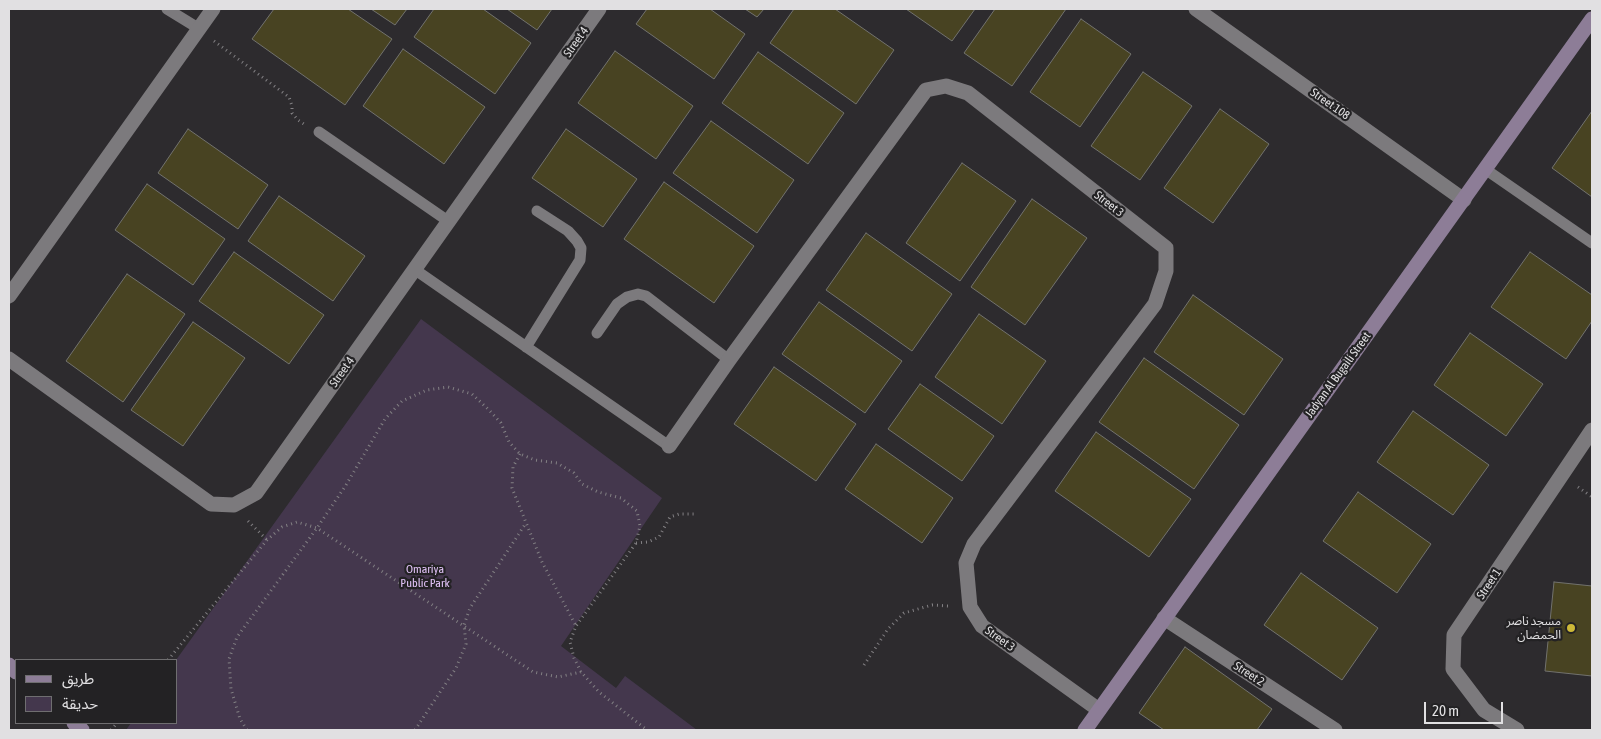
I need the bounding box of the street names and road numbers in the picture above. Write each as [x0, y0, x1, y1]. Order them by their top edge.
street label: Street 4 [560, 24, 592, 60]
street label: Street 108 [1307, 85, 1353, 123]
street label: Street 3 [1091, 188, 1127, 220]
street label: Jadyan Al Bugaili Street [1302, 329, 1374, 421]
street label: Street 4 [326, 354, 358, 390]
street label: Street 1 [1474, 566, 1504, 602]
street label: Street 3 [982, 623, 1018, 655]
street label: Street 2 [1231, 659, 1267, 689]

